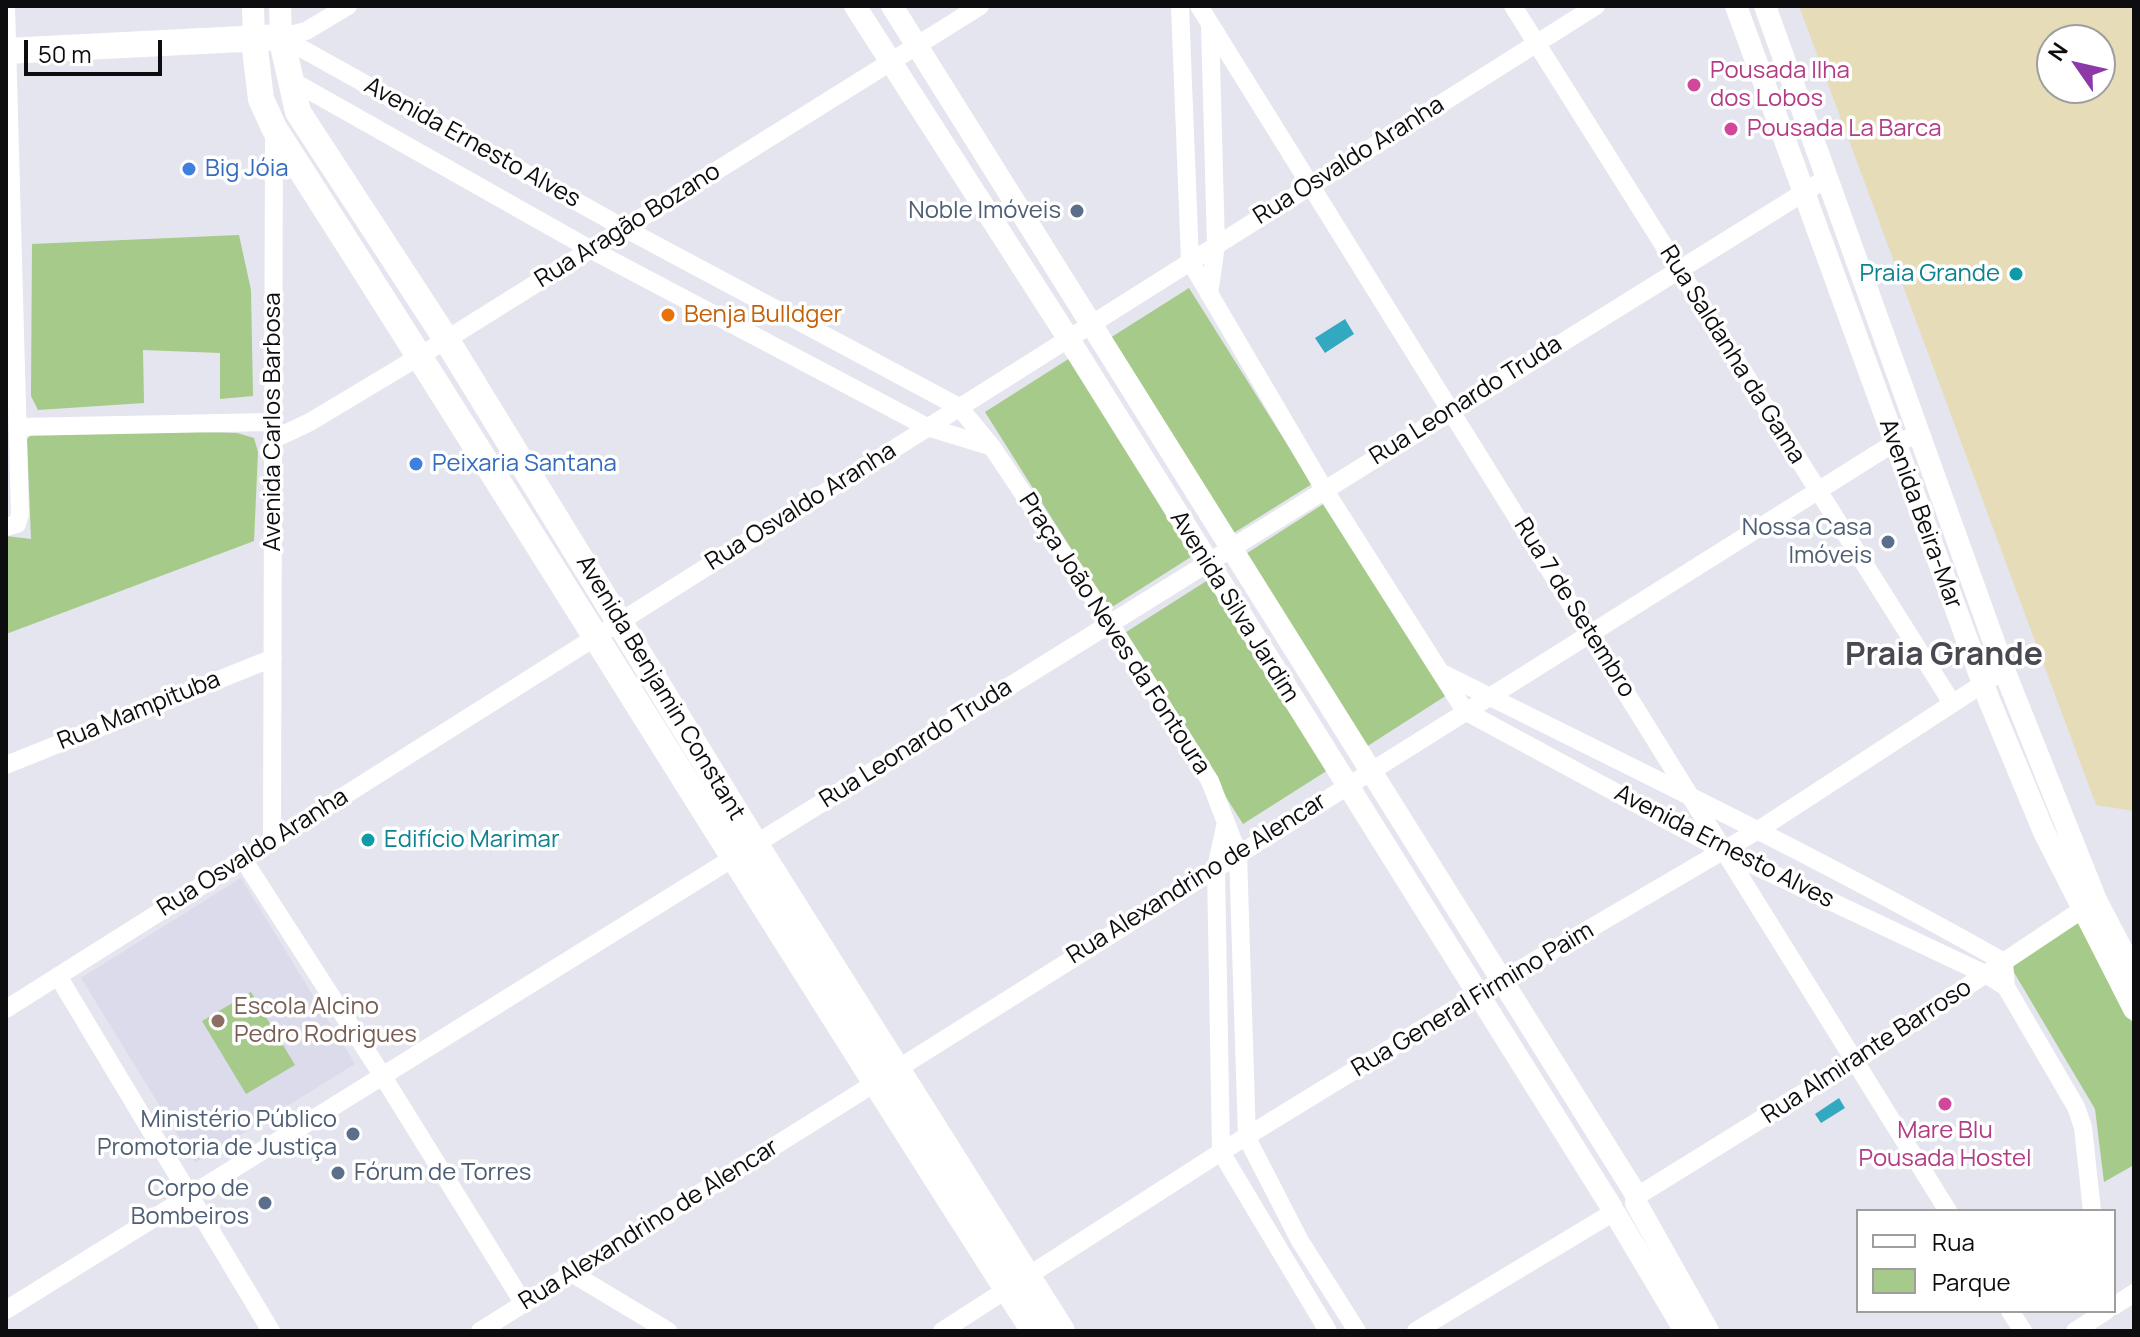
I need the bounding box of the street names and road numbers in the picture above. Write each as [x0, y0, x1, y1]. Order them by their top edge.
street label: Avenida Ernesto Alves [359, 72, 585, 214]
street label: Rua Osvaldo Aranha [1248, 91, 1450, 231]
street label: Rua Aragão Bozano [530, 157, 726, 295]
street label: Rua Saldanha da Gama [1653, 241, 1811, 469]
street label: Avenida Carlos Barbosa [259, 293, 287, 551]
street label: Rua Leonardo Truda [1365, 330, 1567, 472]
street label: Avenida Beira-Mar [1872, 415, 1968, 613]
street label: Rua Osvaldo Aranha [700, 437, 902, 577]
street label: Praça João Neves da Fontoura [1012, 488, 1216, 780]
street label: Avenida Silva Jardim [1163, 506, 1305, 708]
street label: Rua 7 de Setembro [1507, 513, 1641, 703]
street label: Avenida Benjamin Constant [569, 550, 751, 826]
street label: Rua Mampituba [54, 665, 224, 757]
street label: Rua Leonardo Truda [815, 673, 1017, 815]
street label: Avenida Ernesto Alves [1610, 779, 1838, 915]
street label: Rua Osvaldo Aranha [152, 783, 354, 923]
street label: Rua Alexandrino de Alencar [1062, 787, 1332, 971]
street label: Rua General Firmino Paim [1347, 916, 1599, 1084]
street label: Rua Almirante Barroso [1757, 973, 1977, 1131]
street label: Rua Alexandrino de Alencar [514, 1133, 784, 1317]

